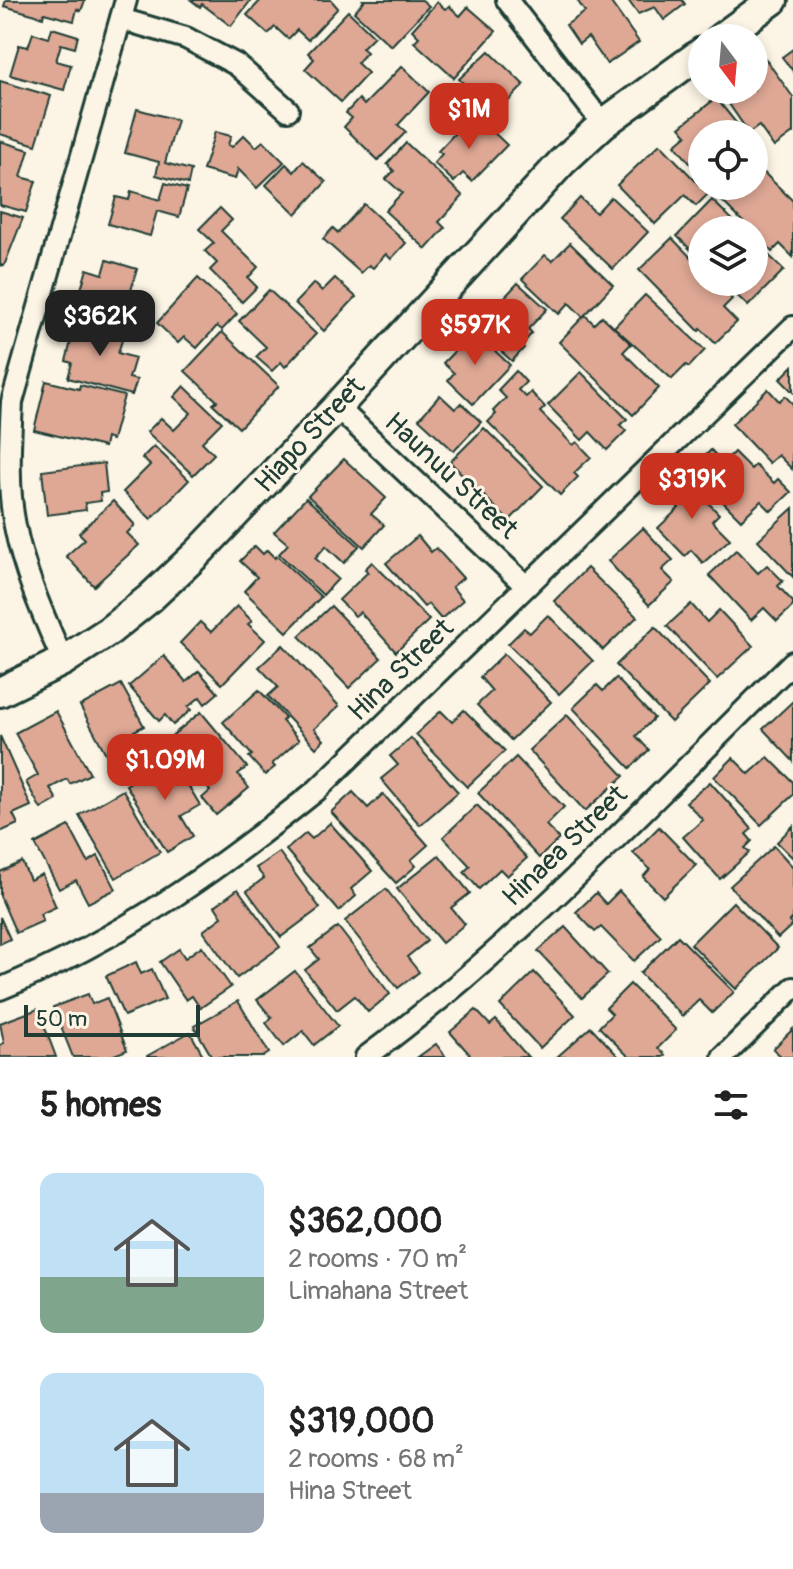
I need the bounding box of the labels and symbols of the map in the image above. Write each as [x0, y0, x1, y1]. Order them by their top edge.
north arrow [688, 24, 768, 104]
pin: $1M [430, 83, 508, 151]
pin: $362K [44, 290, 156, 358]
pin: $597K [419, 299, 531, 367]
street label: Hiapo Street [247, 369, 373, 500]
street label: Haunuu Street [377, 405, 526, 547]
pin: $319K [636, 453, 748, 521]
street label: Hina Street [341, 611, 462, 729]
pin: $1.09M [100, 734, 230, 802]
street label: Hinaea Street [495, 777, 635, 914]
scale bar [24, 1001, 200, 1037]

